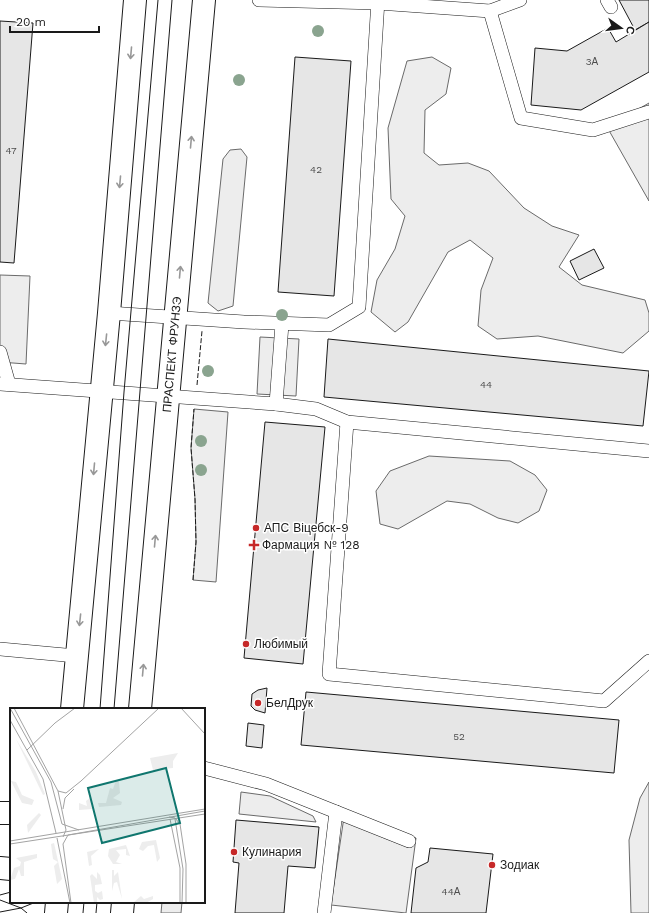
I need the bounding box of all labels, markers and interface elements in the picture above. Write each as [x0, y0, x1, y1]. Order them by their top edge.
scale bar [10, 8, 99, 34]
north arrow [601, 8, 641, 48]
text: 20 m [16, 15, 46, 29]
text: С [623, 25, 637, 36]
one-way arrow [127, 46, 134, 59]
house number: 3А [586, 56, 599, 67]
one-way arrow [188, 136, 195, 149]
house number: 47 [5, 145, 17, 156]
house number: 42 [310, 164, 322, 175]
one-way arrow [116, 175, 124, 188]
one-way arrow [176, 266, 183, 279]
street label: ПРАСПЕКТ ФРУНЗЭ [160, 295, 184, 413]
one-way arrow [103, 333, 110, 346]
house number: 44 [480, 379, 492, 390]
one-way arrow [91, 462, 98, 475]
place label: АПС Віцебск-9 [264, 521, 349, 535]
marker: АПС Віцебск-9 [251, 523, 261, 533]
one-way arrow [151, 535, 158, 548]
place label: Фармация № 128 [262, 538, 360, 552]
marker: Фармация № 128 [249, 540, 259, 550]
one-way arrow [77, 613, 84, 626]
place label: Любимый [254, 637, 308, 651]
marker: Любимый [241, 639, 251, 649]
one-way arrow [139, 664, 147, 677]
place label: БелДрук [266, 696, 314, 710]
marker: БелДрук [253, 698, 263, 708]
inset map [10, 708, 205, 903]
house number: 52 [453, 731, 465, 742]
place label: Кулинария [242, 845, 302, 859]
marker: Кулинария [229, 847, 239, 857]
place label: Зодиак [500, 858, 540, 872]
marker: Зодиак [487, 860, 497, 870]
house number: 44А [442, 886, 461, 897]

